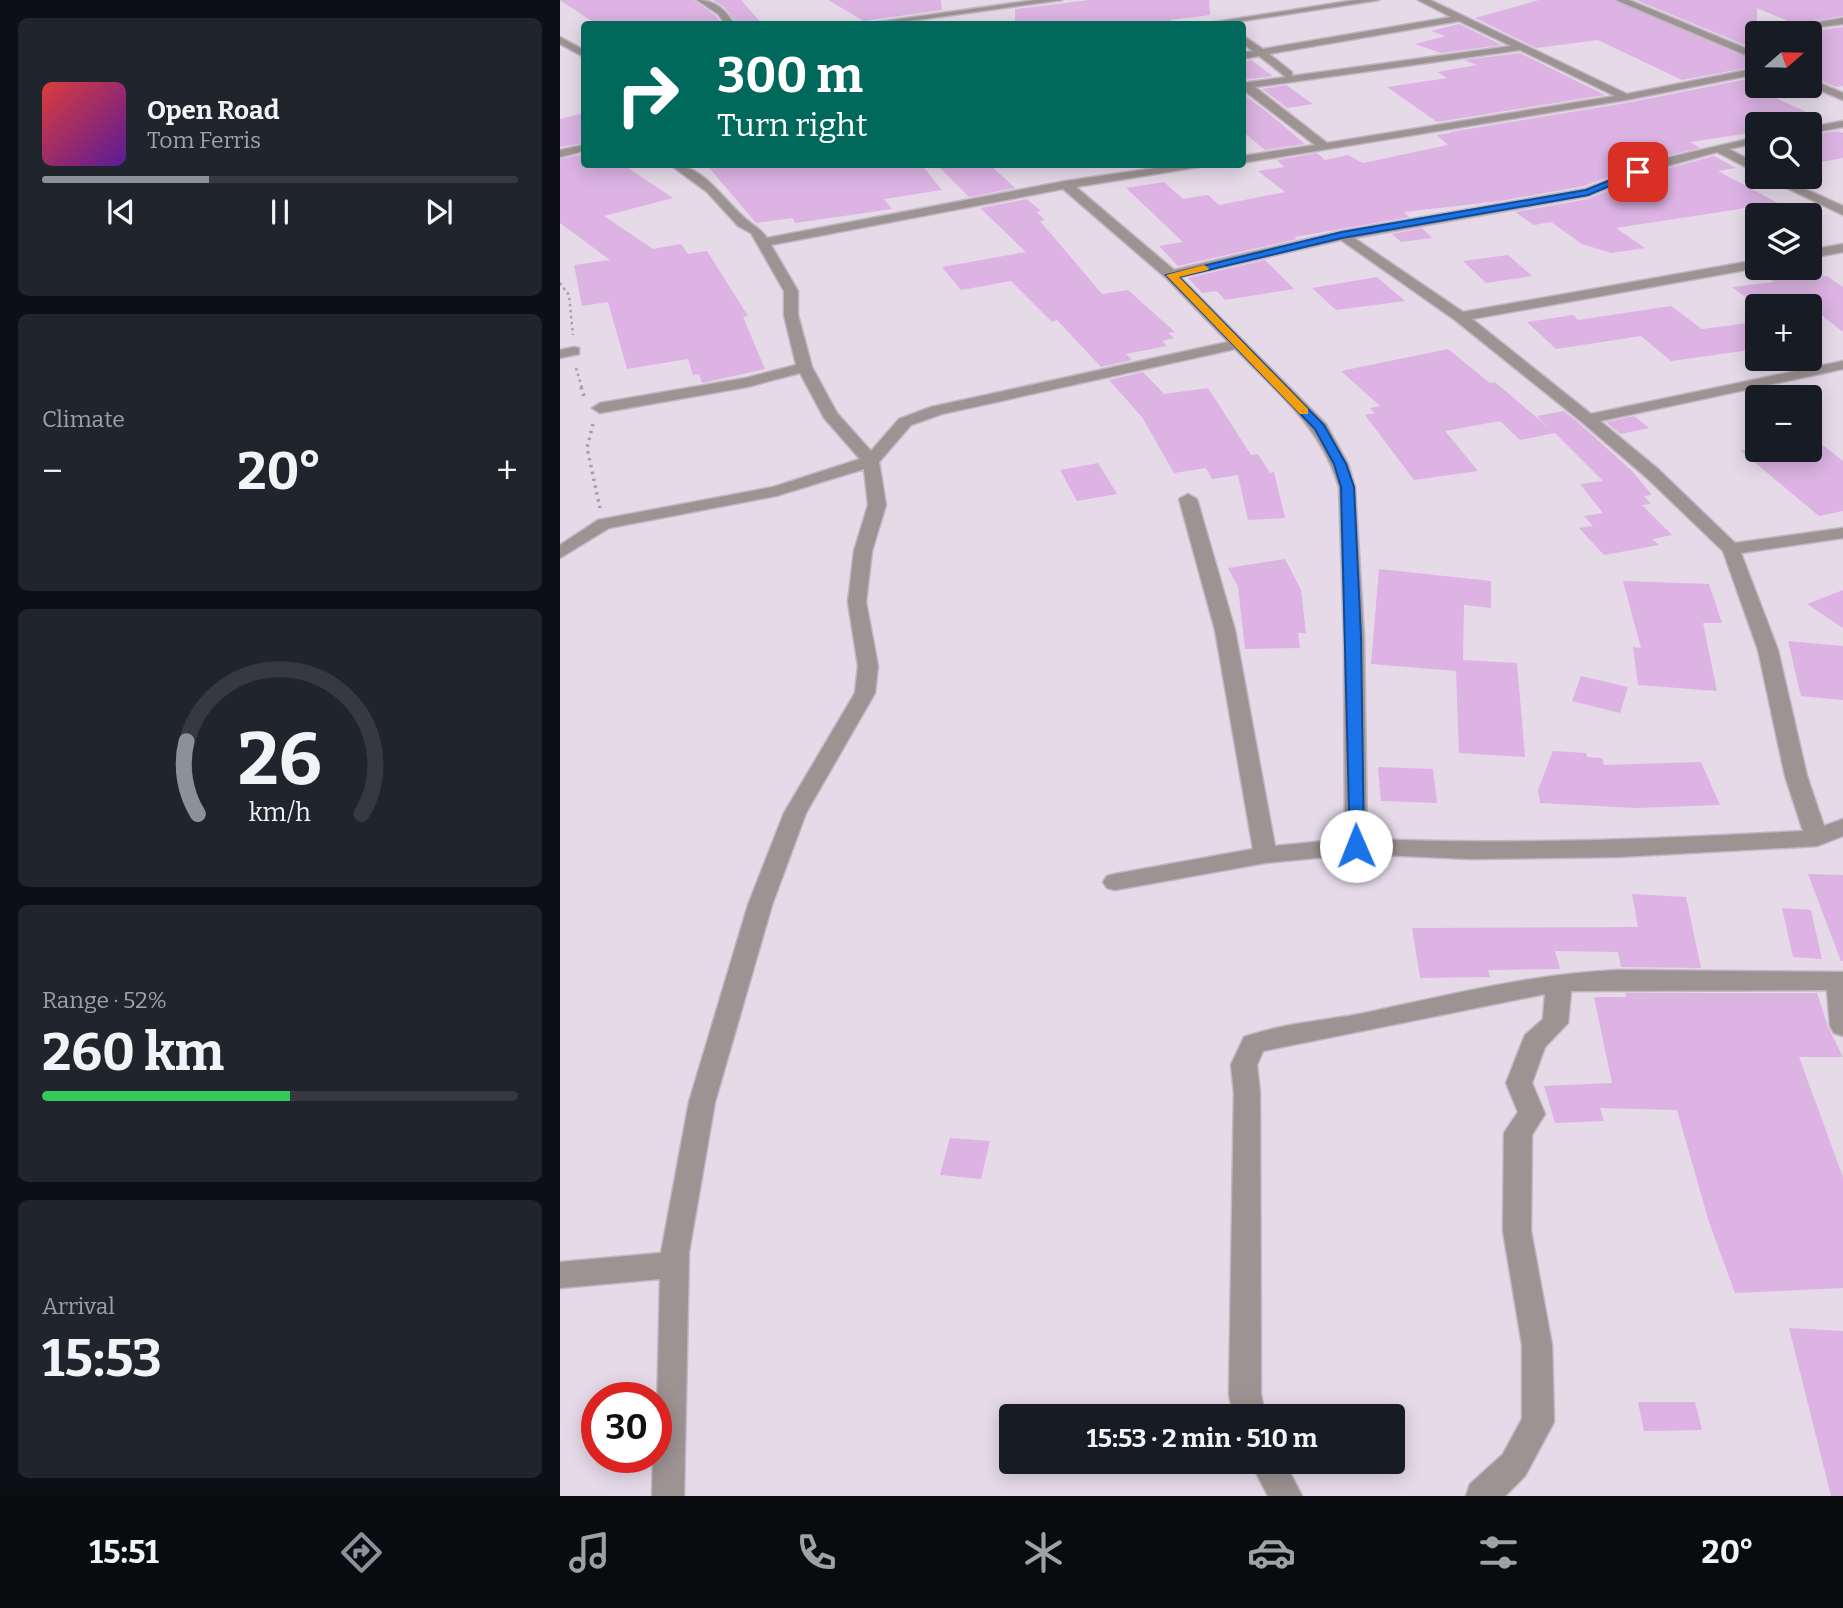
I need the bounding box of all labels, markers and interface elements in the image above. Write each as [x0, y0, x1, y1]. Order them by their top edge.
north arrow [1745, 21, 1822, 98]
map controls [1745, 21, 1822, 462]
text: 300 m [717, 46, 863, 105]
icon: right [602, 49, 693, 140]
text: Open Road [147, 95, 279, 126]
text: Turn right [717, 106, 868, 144]
button: search [1745, 112, 1822, 189]
text: Tom Ferris [147, 126, 261, 154]
pin [1608, 142, 1668, 202]
icon: arrive [1619, 153, 1657, 191]
icon: previous [102, 193, 140, 231]
icon: pause [261, 193, 299, 231]
icon: next [420, 193, 458, 231]
button: layers [1745, 203, 1822, 280]
button: + [1745, 294, 1822, 371]
button: − [1745, 385, 1822, 462]
text: Climate [42, 405, 125, 433]
text: 20° [237, 440, 322, 503]
text: − [42, 448, 63, 494]
text: + [496, 448, 518, 494]
text: 26 [238, 716, 322, 803]
text: km/h [249, 798, 311, 828]
position arrow [1319, 809, 1393, 883]
text: Range · 52% [42, 986, 167, 1014]
text: 260 km [42, 1021, 224, 1084]
text: Arrival [42, 1292, 115, 1320]
text: 15:53 [42, 1327, 162, 1390]
speed limit sign: 30 [581, 1382, 672, 1473]
text: 15:53 · 2 min · 510 m [1086, 1423, 1318, 1454]
icon: directions [337, 1528, 386, 1577]
icon: music [565, 1528, 614, 1577]
icon: phone [792, 1528, 841, 1577]
icon: climate [1019, 1528, 1068, 1577]
icon: car [1247, 1528, 1296, 1577]
icon: filters [1474, 1528, 1523, 1577]
text: 15:51 [89, 1533, 159, 1571]
text: 20° [1702, 1533, 1754, 1571]

